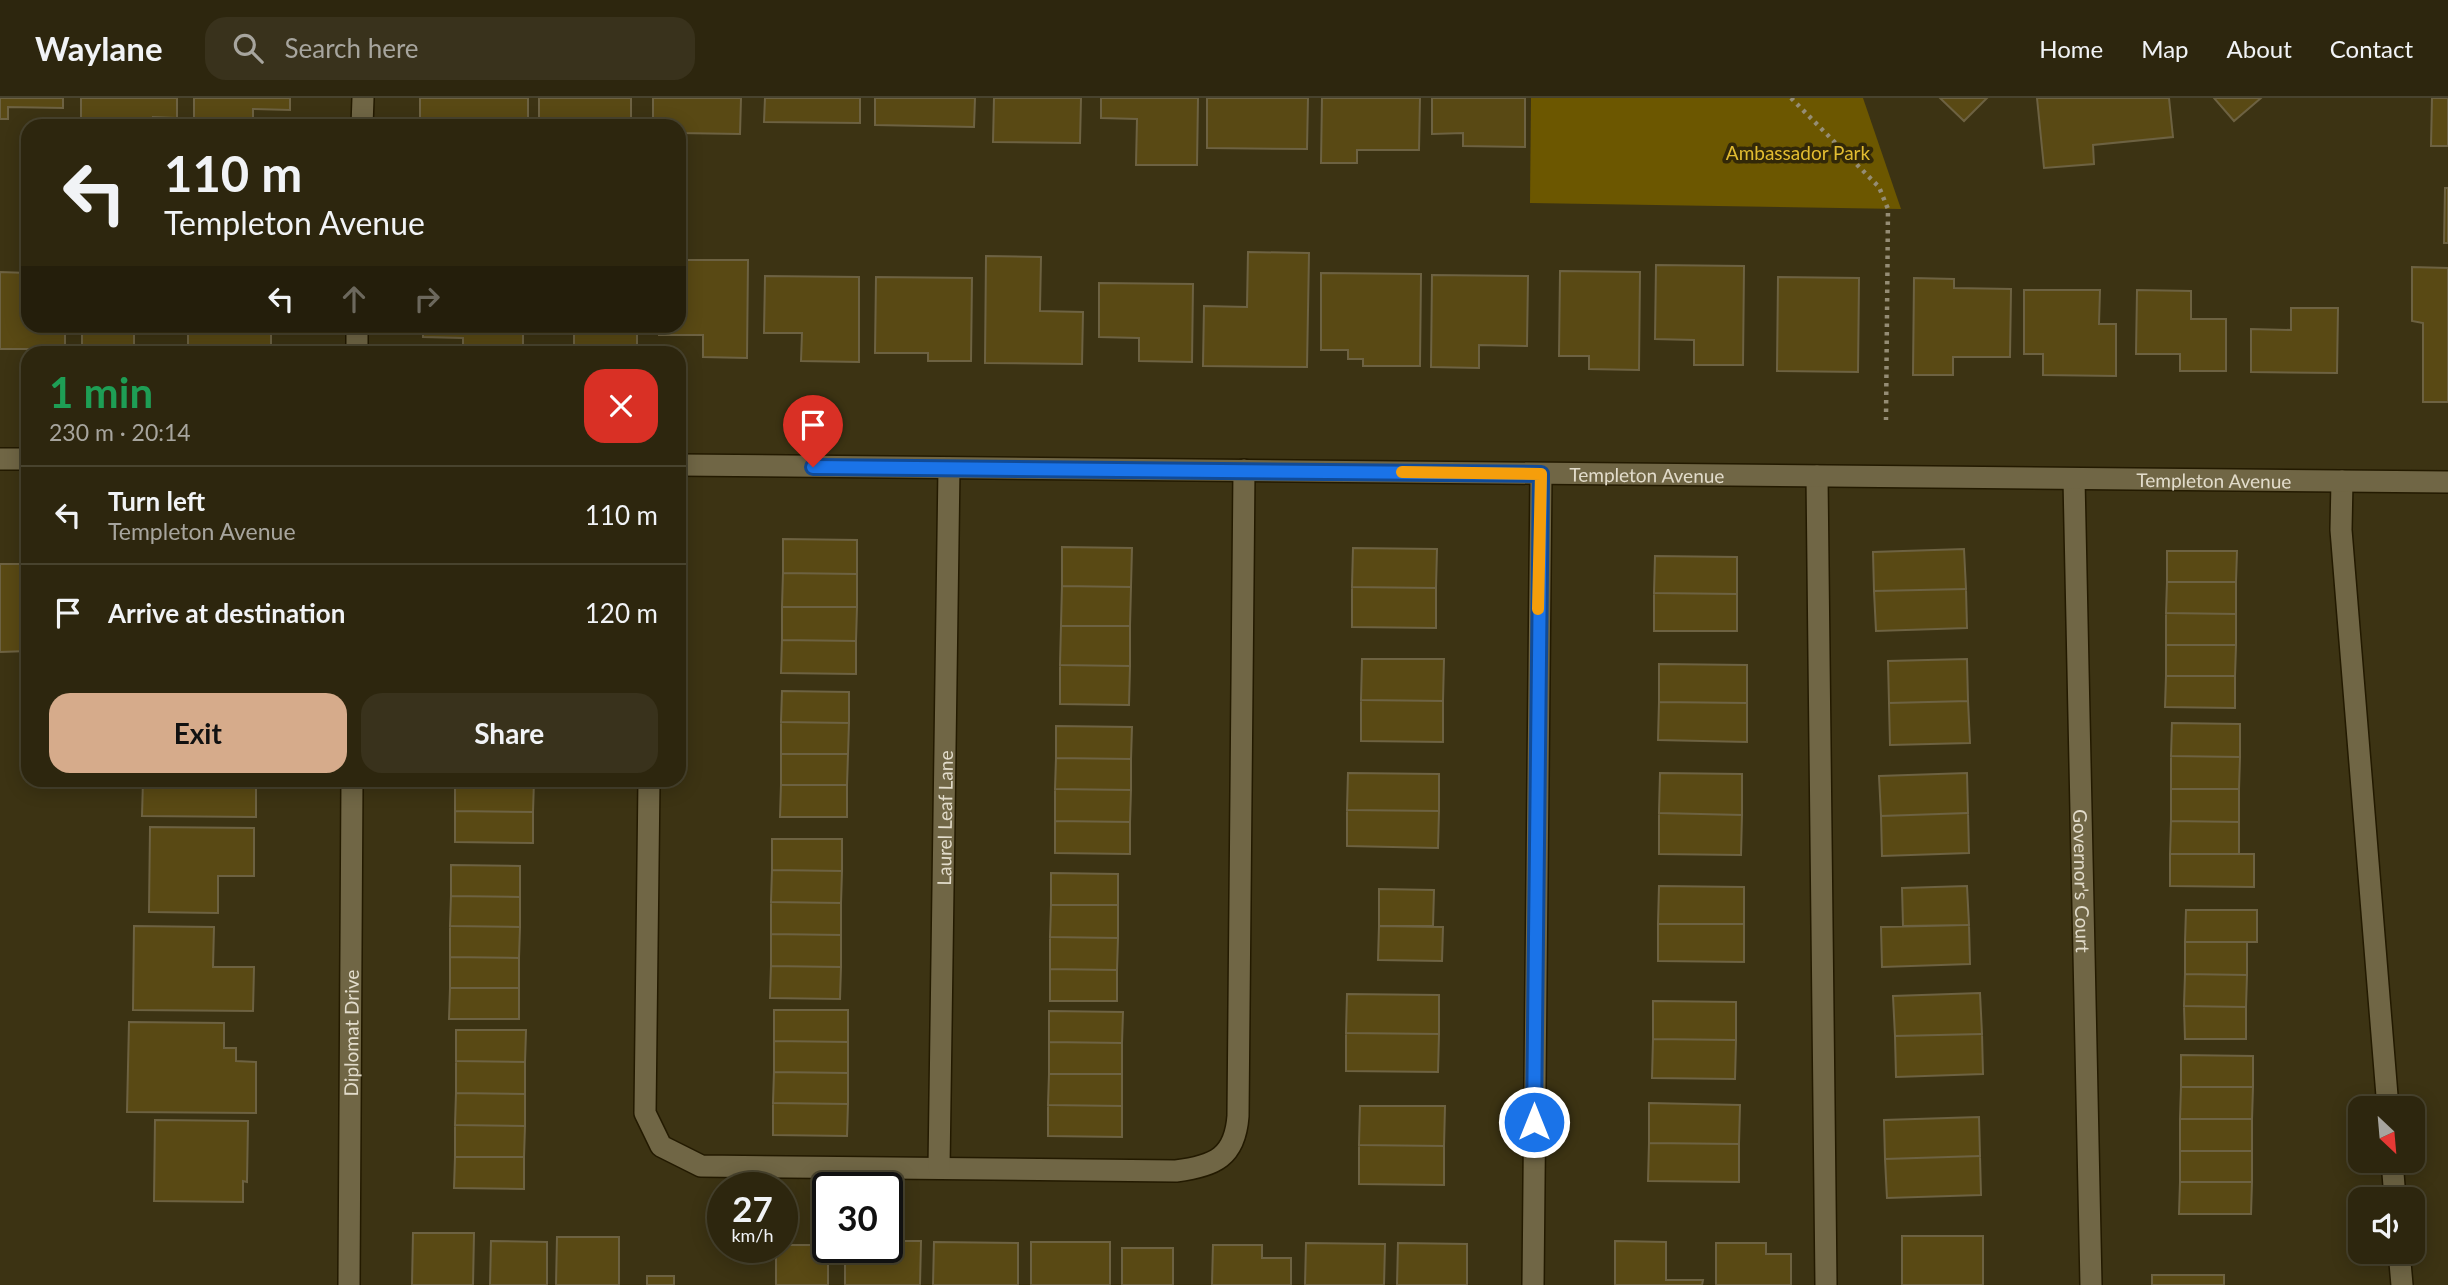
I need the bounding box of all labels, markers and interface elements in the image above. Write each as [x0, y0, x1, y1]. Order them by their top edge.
search box [205, 17, 695, 80]
text: Waylane [35, 28, 163, 68]
icon: search [229, 29, 267, 67]
text: Search here [285, 32, 419, 64]
text: Home [2039, 34, 2103, 63]
text: Map [2141, 34, 2189, 63]
text: About [2227, 34, 2292, 63]
text: Contact [2330, 34, 2413, 63]
park label: Ambassador Park [1726, 141, 1871, 164]
text: 110 m [164, 144, 302, 202]
icon: left [49, 147, 140, 238]
text: Templeton Avenue [164, 203, 425, 242]
icon: left [262, 280, 300, 318]
icon: ahead [335, 280, 373, 318]
icon: right [408, 280, 446, 318]
text: 1 min [49, 367, 153, 417]
button: close [584, 369, 658, 443]
pin [783, 395, 843, 467]
icon: arrive [794, 406, 832, 444]
text: 230 m · 20:14 [49, 418, 191, 446]
street label: Templeton Avenue [1569, 462, 1725, 487]
street label: Templeton Avenue [2136, 468, 2292, 492]
text: Turn left [108, 485, 205, 517]
icon: left [49, 496, 87, 534]
text: 110 m [585, 499, 658, 531]
text: Templeton Avenue [108, 517, 296, 545]
icon: arrive [49, 594, 87, 632]
text: Arrive at destination [108, 597, 345, 629]
text: 120 m [585, 597, 658, 629]
button: Exit [49, 693, 347, 773]
button: Share [361, 693, 658, 773]
street label: Laurel Leaf Lane [932, 750, 956, 886]
street label: Governor's Court [2069, 809, 2095, 953]
street label: Diplomat Drive [339, 970, 362, 1096]
position arrow [1497, 1085, 1571, 1159]
north arrow [2348, 1096, 2426, 1172]
map controls [2348, 1096, 2425, 1264]
speed limit sign: 30 [812, 1172, 903, 1263]
text: 27 [732, 1187, 773, 1229]
button: sound [2348, 1187, 2425, 1264]
text: km/h [731, 1224, 774, 1246]

